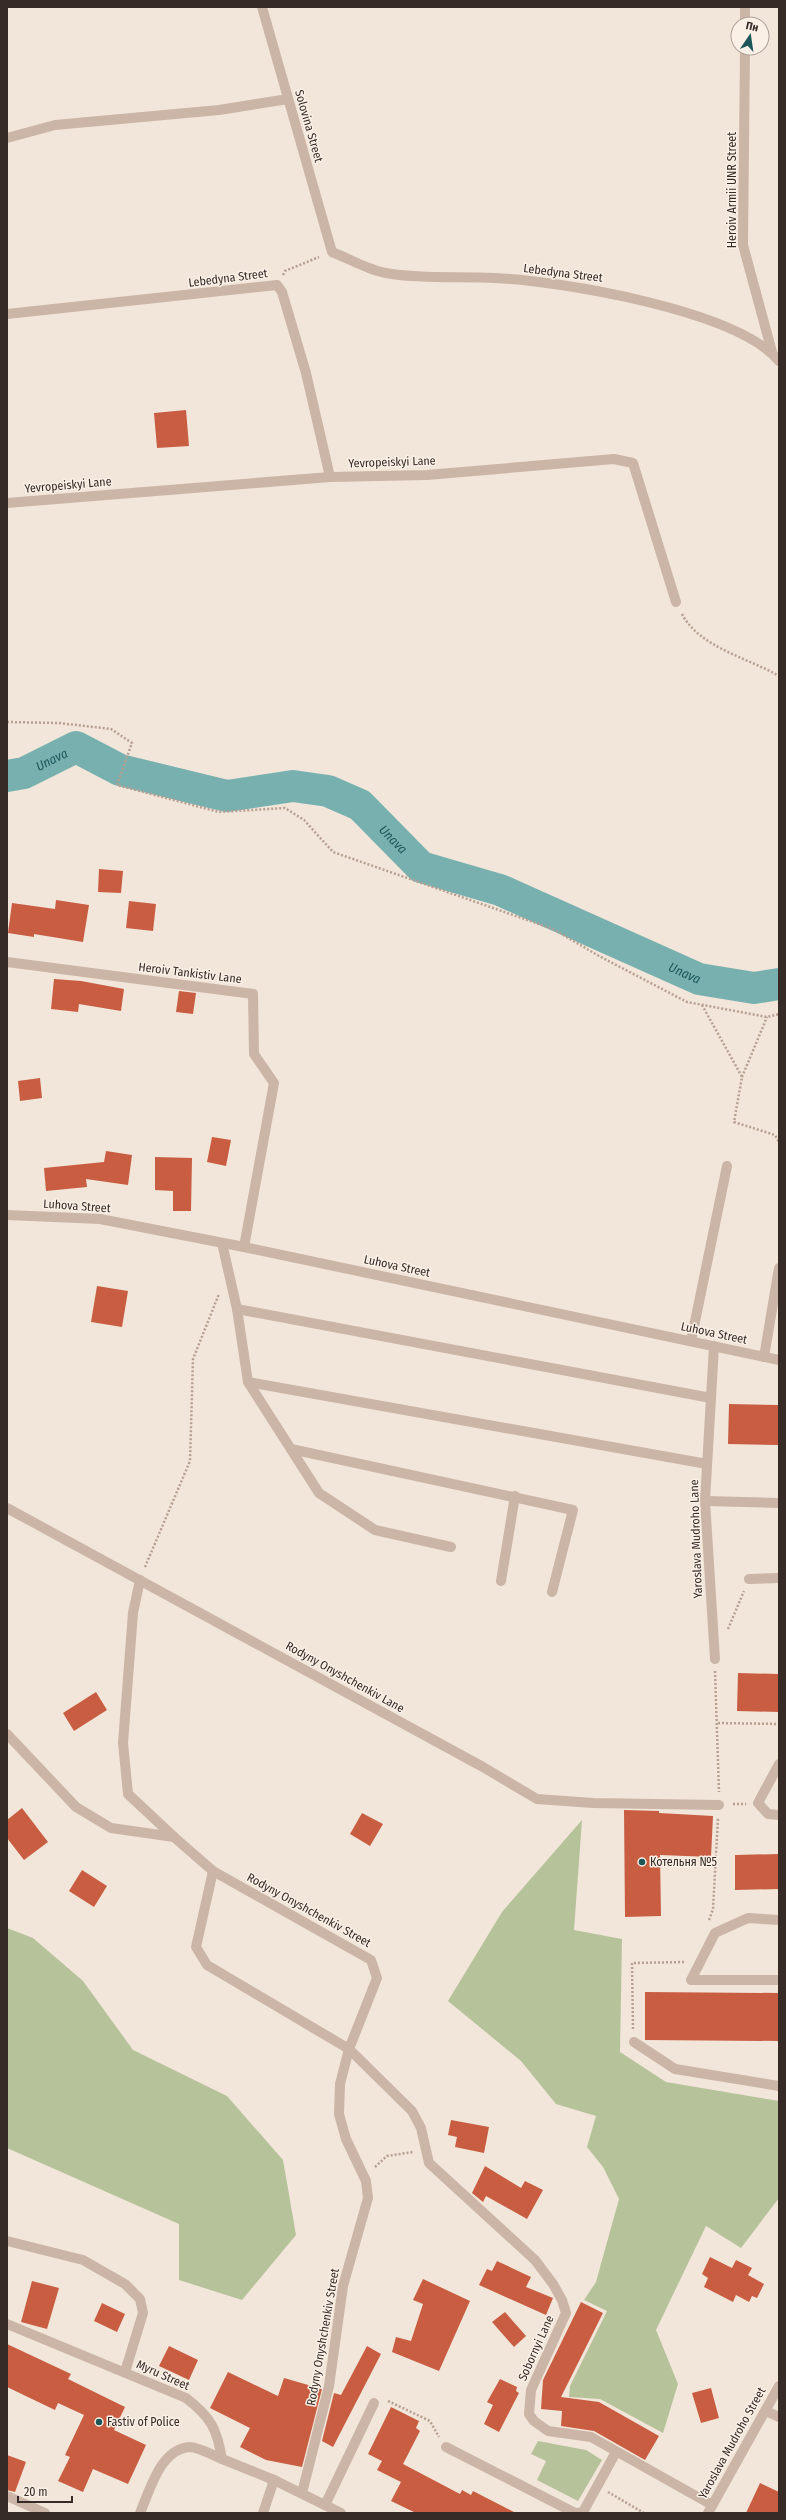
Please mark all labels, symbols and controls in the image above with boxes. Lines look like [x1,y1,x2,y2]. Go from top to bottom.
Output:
north arrow [730,16,770,56]
text: Пн [745,19,760,35]
street label: Solovina Street [292,88,326,164]
street label: Heroiv Armii UNR Street [725,132,739,248]
street label: Lebedyna Street [523,261,603,285]
street label: Lebedyna Street [188,266,268,290]
street label: Yevropeiskyi Lane [348,453,436,471]
street label: Yevropeiskyi Lane [24,474,112,496]
water label: Unava [33,745,70,773]
water label: Unava [376,822,411,856]
water label: Unava [666,959,704,987]
street label: Heroiv Tankistiv Lane [138,960,242,986]
street label: Luhova Street [43,1197,111,1215]
street label: Luhova Street [363,1252,431,1280]
street label: Luhova Street [680,1319,748,1347]
street label: Yaroslava Mudroho Lane [687,1479,705,1599]
street label: Rodyny Onyshchenkiv Lane [283,1639,407,1715]
place label: Котельня №5 [650,1855,718,1869]
marker: Котельня №5 [637,1857,647,1867]
street label: Rodyny Onyshchenkiv Street [245,1870,373,1950]
street label: Rodyny Onyshchenkiv Street [304,2267,342,2407]
street label: Sobornyi Lane [515,2313,557,2383]
street label: Myru Street [134,2357,192,2393]
street label: Yaroslava Mudroho Street [696,2385,769,2501]
place label: Fastiv of Police [107,2415,180,2429]
marker: Fastiv of Police [94,2417,104,2427]
scale bar [18,2478,72,2504]
text: 20 m [24,2485,48,2499]

